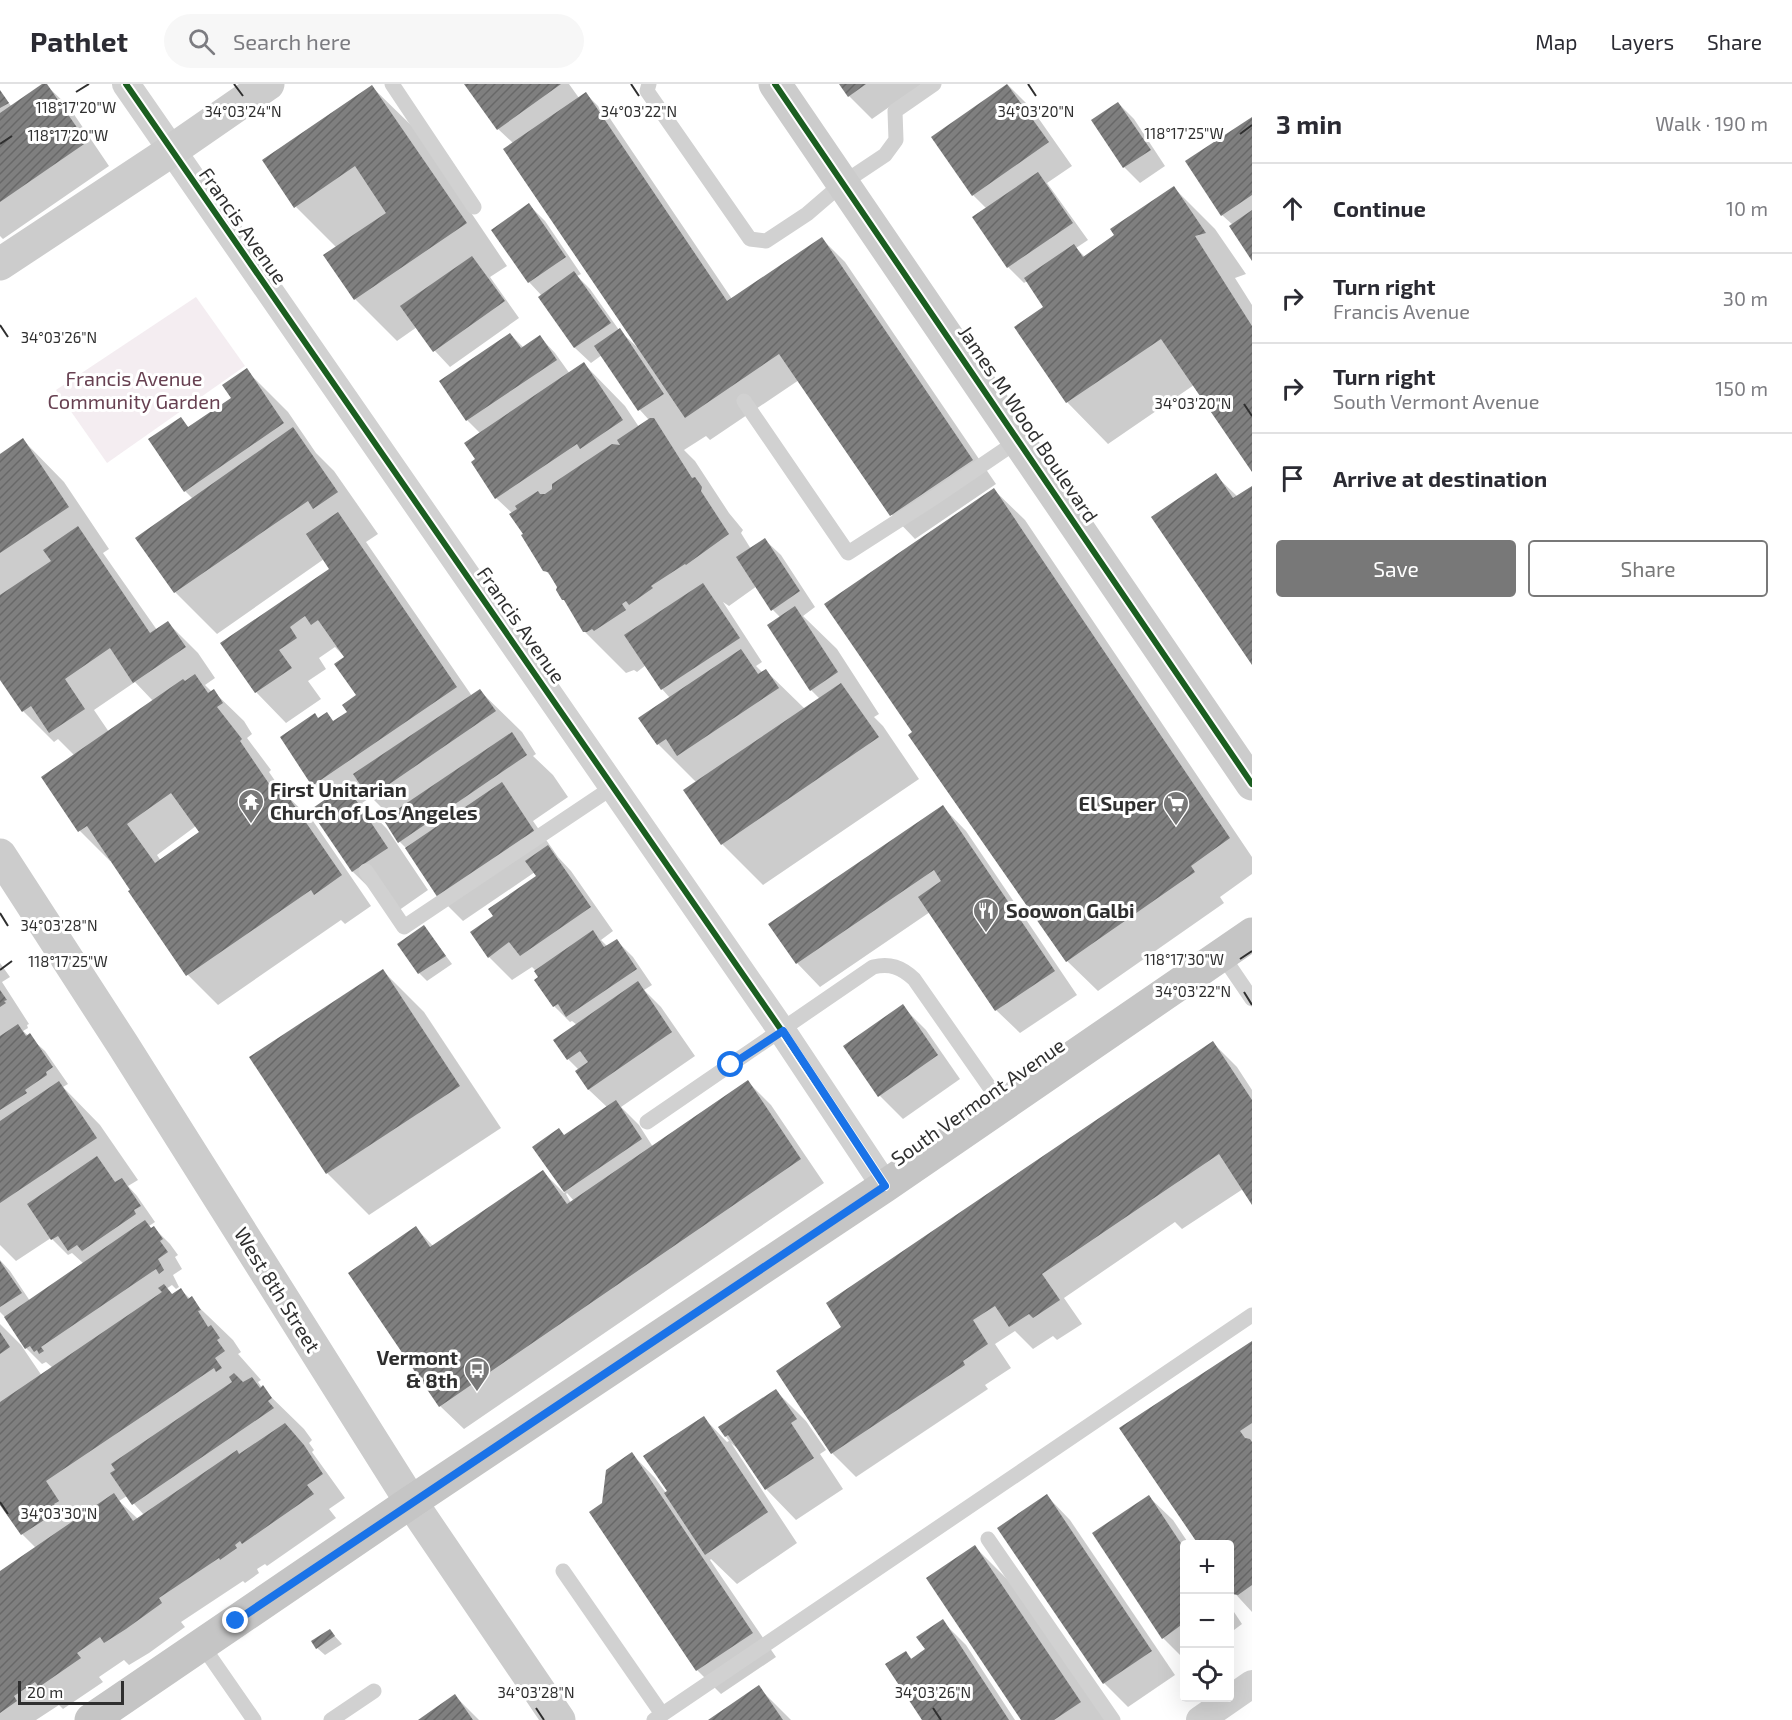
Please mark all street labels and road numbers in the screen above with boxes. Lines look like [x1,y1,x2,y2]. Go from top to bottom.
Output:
street label: Francis Avenue [195,162,293,288]
street label: James M Wood Boulevard [954,320,1104,526]
street label: Francis Avenue [473,561,571,687]
street label: South Vermont Avenue [886,1032,1069,1170]
street label: West 8th Street [230,1222,326,1357]

